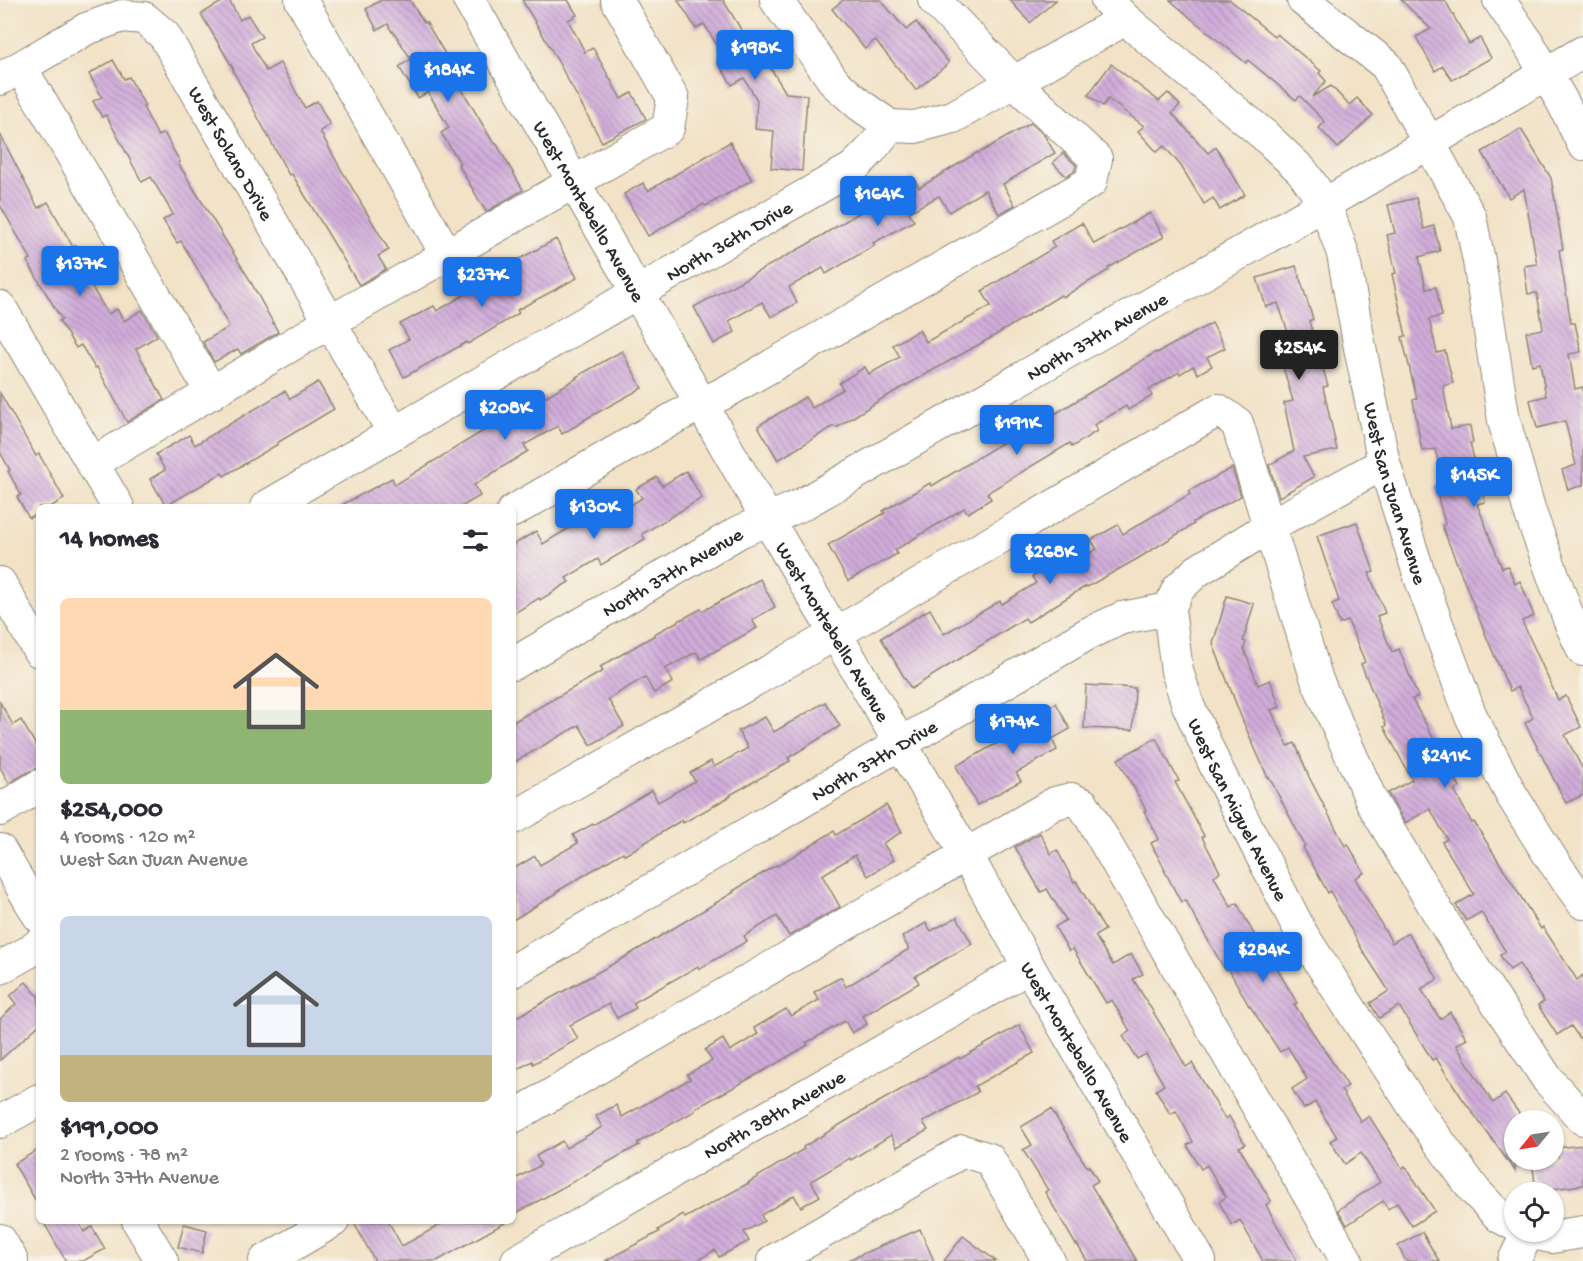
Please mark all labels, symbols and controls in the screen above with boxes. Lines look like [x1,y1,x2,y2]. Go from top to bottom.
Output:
pin: $198K [713,30,797,81]
text: $198K [730,38,780,61]
pin: $184K [406,52,490,103]
text: $184K [424,60,472,83]
street label: West Solano Drive [181,83,277,226]
street label: West Montebello Avenue [526,118,648,308]
pin: $164K [836,176,920,227]
text: $164K [854,184,902,207]
street label: North 36th Drive [663,197,798,288]
pin: $137K [38,246,122,297]
text: $137K [56,254,104,277]
pin: $237K [440,257,524,308]
text: $237K [457,265,507,288]
street label: North 37th Avenue [1024,288,1173,388]
pin: $254K [1257,330,1341,381]
text: $254K [1274,338,1324,361]
pin: $208K [463,390,547,441]
text: $208K [479,398,531,421]
street label: West San Juan Avenue [1357,401,1430,588]
pin: $191K [975,405,1059,456]
text: $191K [994,413,1040,436]
pin: $145K [1432,457,1516,508]
text: $145K [1450,465,1498,488]
pin: $130K [552,489,636,540]
text: $130K [569,497,619,520]
icon: filters [459,524,492,557]
street label: North 37th Avenue [599,524,749,624]
text: 14 homes [60,525,158,556]
pin: $268K [1008,534,1092,585]
street label: West Montebello Avenue [769,539,893,727]
text: $268K [1025,542,1075,565]
icon: home [222,637,330,745]
pin: $174K [971,704,1055,755]
text: $174K [989,712,1037,735]
street label: North 37th Drive [808,716,943,808]
street label: West San Miguel Avenue [1181,716,1291,906]
pin: $241K [1403,738,1487,789]
text: $241K [1421,746,1469,769]
text: $254,000 [60,796,163,827]
text: 4 rooms · 120 m² [60,827,195,850]
text: West San Juan Avenue [60,850,248,873]
pin: $284K [1221,932,1305,983]
text: $284K [1238,940,1288,963]
icon: home [222,955,330,1063]
street label: West Montebello Avenue [1014,959,1137,1148]
street label: North 38th Avenue [701,1067,851,1166]
north arrow [1504,1110,1564,1170]
map controls [1504,1110,1564,1242]
text: $191,000 [60,1114,158,1145]
text: 2 rooms · 78 m² [60,1145,188,1168]
text: North 37th Avenue [60,1168,219,1191]
button: locate [1504,1182,1564,1242]

